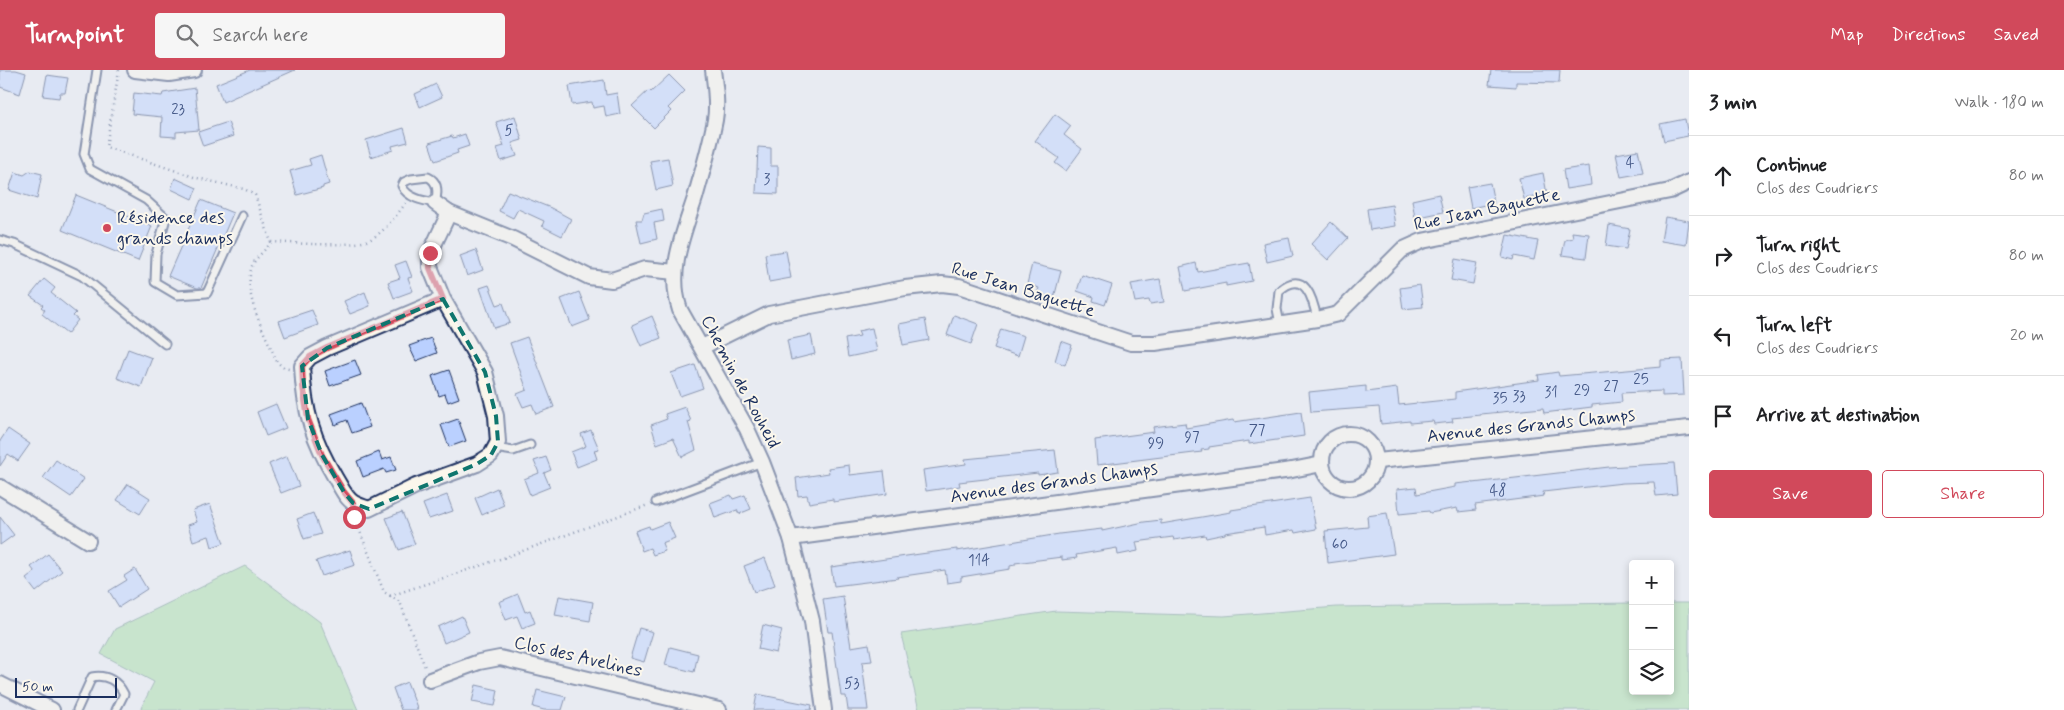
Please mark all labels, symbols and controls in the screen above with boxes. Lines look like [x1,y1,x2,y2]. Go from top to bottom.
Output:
search box [155,13,505,58]
text: Turnpoint [25,20,125,51]
icon: search [173,21,201,49]
text: Search here [213,23,308,48]
text: Map [1831,23,1864,47]
text: Directions [1892,23,1966,47]
text: Saved [1994,23,2039,47]
text: 3 min [1709,89,1757,117]
text: Walk · 180 m [1955,92,2044,113]
house number: 23 [171,100,185,120]
house number: 5 [504,121,514,141]
house number: 4 [1626,153,1635,173]
text: Continue [1756,153,1827,178]
icon: ahead [1709,162,1737,190]
text: 80 m [2009,165,2044,186]
house number: 3 [764,170,771,190]
text: Clos des Coudriers [1756,178,1878,199]
street label: Rue Jean Baguette [1412,183,1562,237]
place label: Résidence des grands champs [117,206,233,251]
marker: Résidence des grands champs [101,222,113,234]
text: Turn right [1756,233,1840,258]
route end [419,242,442,265]
icon: right [1709,242,1737,270]
text: 80 m [2009,245,2044,266]
street label: Rue Jean Baguette [948,257,1098,323]
text: Clos des Coudriers [1756,258,1878,279]
street label: Chemin de Rouheid [695,311,785,453]
text: Turn left [1756,313,1832,338]
icon: left [1709,322,1737,350]
text: 20 m [2010,325,2044,346]
text: Clos des Coudriers [1756,338,1878,359]
house number: 25 [1633,370,1649,390]
house number: 27 [1604,377,1619,397]
house number: 29 [1574,381,1590,401]
house number: 31 [1544,383,1558,403]
house number: 33 [1512,387,1526,407]
house number: 35 [1493,389,1507,409]
icon: arrive [1709,402,1737,430]
street label: Avenue des Grands Champs [1426,403,1636,449]
text: Arrive at destination [1756,403,1920,428]
house number: 77 [1249,421,1266,441]
house number: 97 [1185,428,1200,448]
house number: 99 [1148,434,1164,454]
street label: Avenue des Grands Champs [949,457,1159,509]
button: Save [1709,470,1872,518]
button: Share [1882,470,2044,518]
house number: 48 [1490,481,1506,501]
route start [343,506,366,529]
house number: 60 [1332,535,1348,555]
house number: 114 [968,551,990,571]
map controls [1629,560,1674,695]
button: + [1629,560,1674,605]
button: − [1629,605,1674,650]
street label: Clos des Avelines [512,631,644,683]
button: layers [1629,650,1674,695]
house number: 53 [844,674,860,694]
scale bar [15,675,118,698]
text: 50 m [22,678,53,696]

